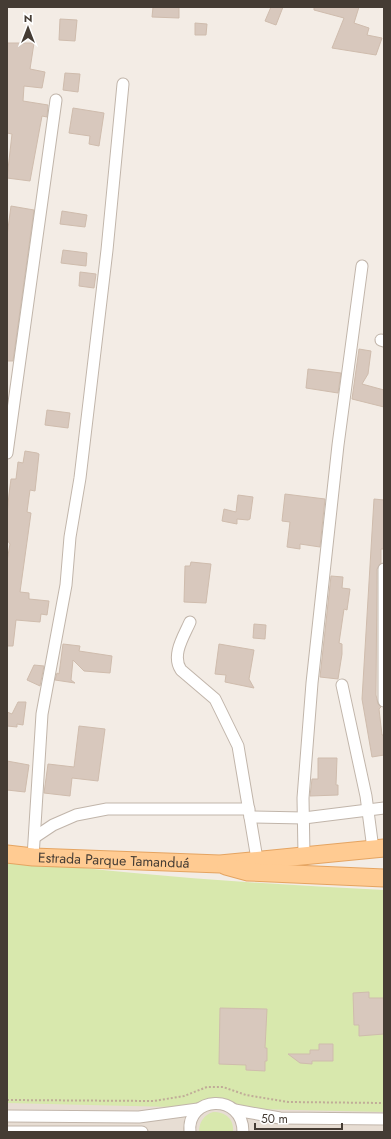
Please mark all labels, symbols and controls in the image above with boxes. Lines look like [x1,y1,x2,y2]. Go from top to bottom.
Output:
north arrow [8,8,48,48]
text: N [24,10,32,26]
street label: Estrada Parque Tamanduá [38,847,190,873]
scale bar [255,1105,342,1131]
text: 50 m [261,1110,288,1128]

